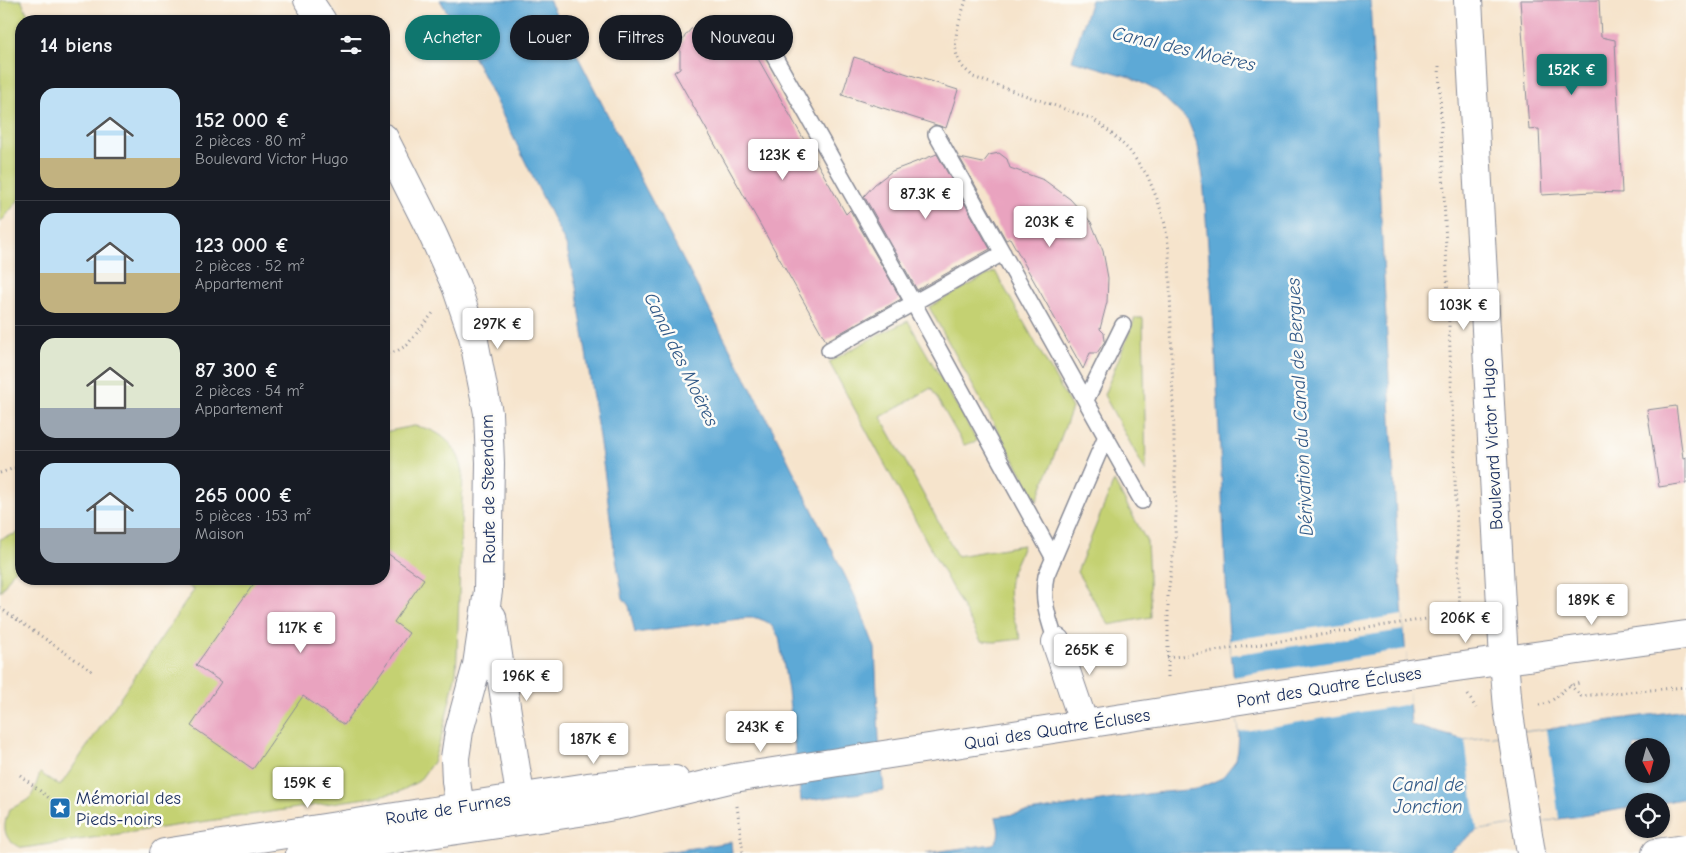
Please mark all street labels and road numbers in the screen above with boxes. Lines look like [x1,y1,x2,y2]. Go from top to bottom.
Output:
street label: Boulevard Victor Hugo [1478,357,1507,531]
street label: Route de Steendam [477,414,500,564]
street label: Pont des Quatre Écluses [1235,662,1423,712]
street label: Quai des Quatre Écluses [962,703,1152,755]
street label: Route de Furnes [384,789,512,830]

